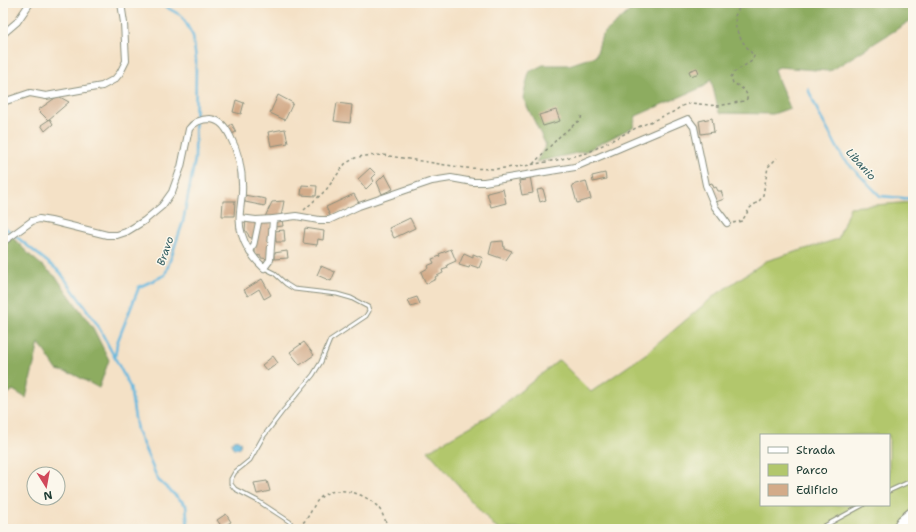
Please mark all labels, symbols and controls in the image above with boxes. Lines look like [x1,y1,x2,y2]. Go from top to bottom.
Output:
water label: Libanio [842,145,879,184]
water label: Bravo [153,234,178,268]
legend [760,434,890,506]
text: Strada [796,442,836,458]
text: Parco [796,462,828,478]
north arrow [26,466,66,506]
text: Edificio [796,482,838,498]
text: N [42,487,54,504]

